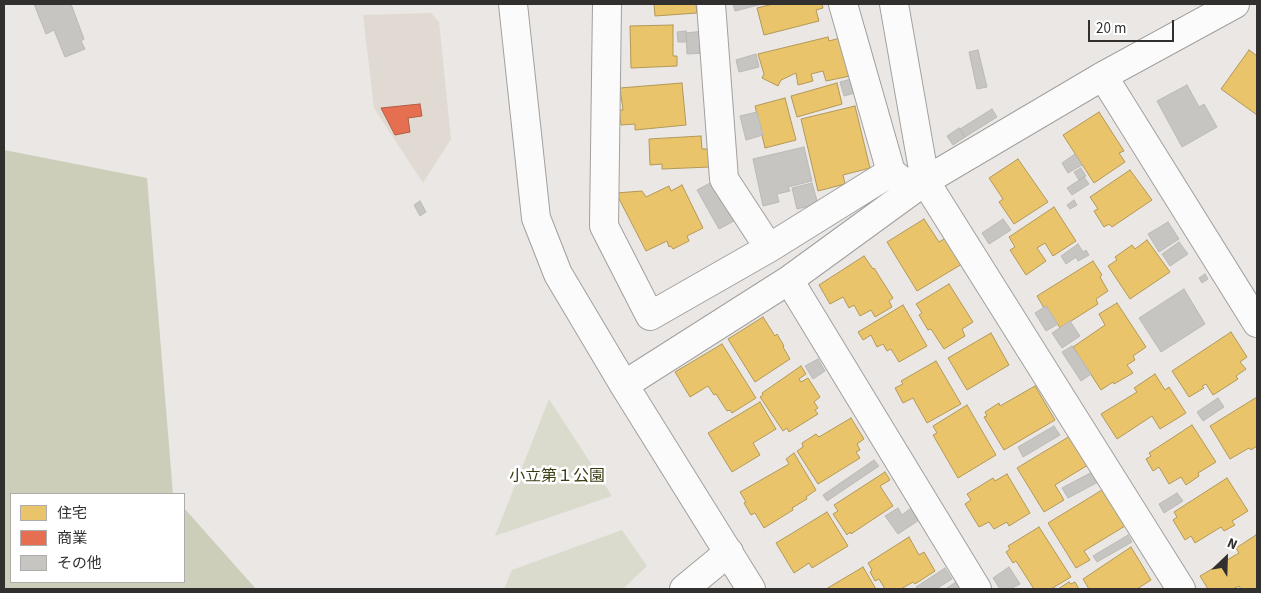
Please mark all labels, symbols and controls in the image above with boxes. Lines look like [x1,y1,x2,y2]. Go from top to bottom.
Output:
scale bar [1091,10,1177,42]
text: 20 m [1096,18,1126,39]
park label: 小立第１公園 [509,467,605,487]
legend [10,493,185,583]
text: 住宅 [57,503,87,524]
text: 商業 [57,528,87,549]
north arrow [1201,533,1251,583]
text: N [1224,533,1240,555]
text: その他 [57,553,102,574]

